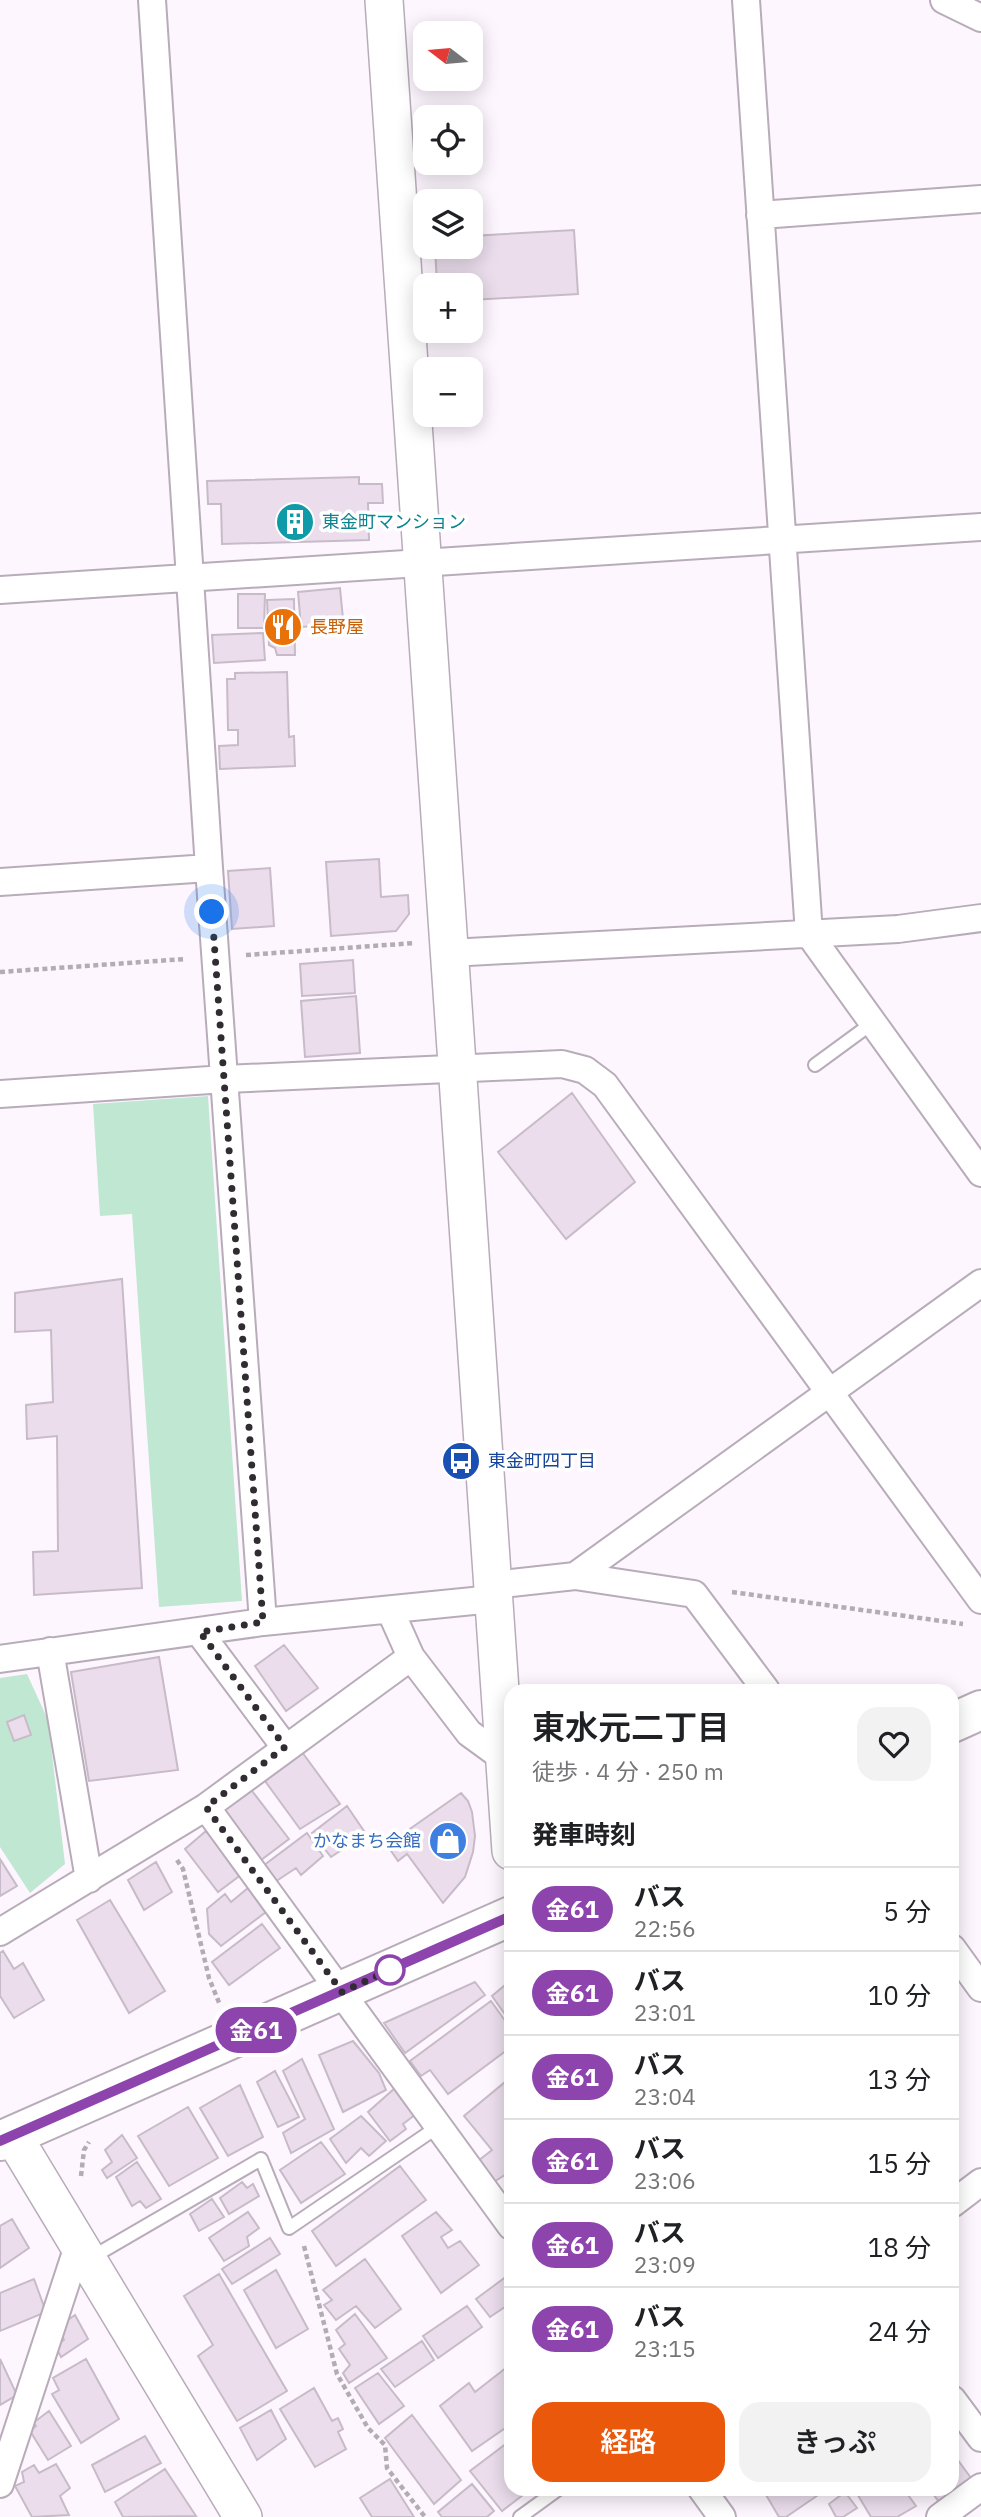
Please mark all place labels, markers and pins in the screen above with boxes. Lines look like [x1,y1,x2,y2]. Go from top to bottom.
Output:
building icon: 東金町マンション [274,501,316,543]
place label: 東金町マンション [322,510,466,533]
restaurant icon: 長野屋 [262,606,304,648]
place label: 長野屋 [310,615,364,638]
bus stop icon: 東金町四丁目 [440,1440,482,1482]
place label: 東金町四丁目 [488,1449,596,1472]
shop icon: かなまち会館 [427,1820,469,1862]
place label: かなまち会館 [313,1829,421,1852]
unlabelled marker [375,1955,405,1985]

